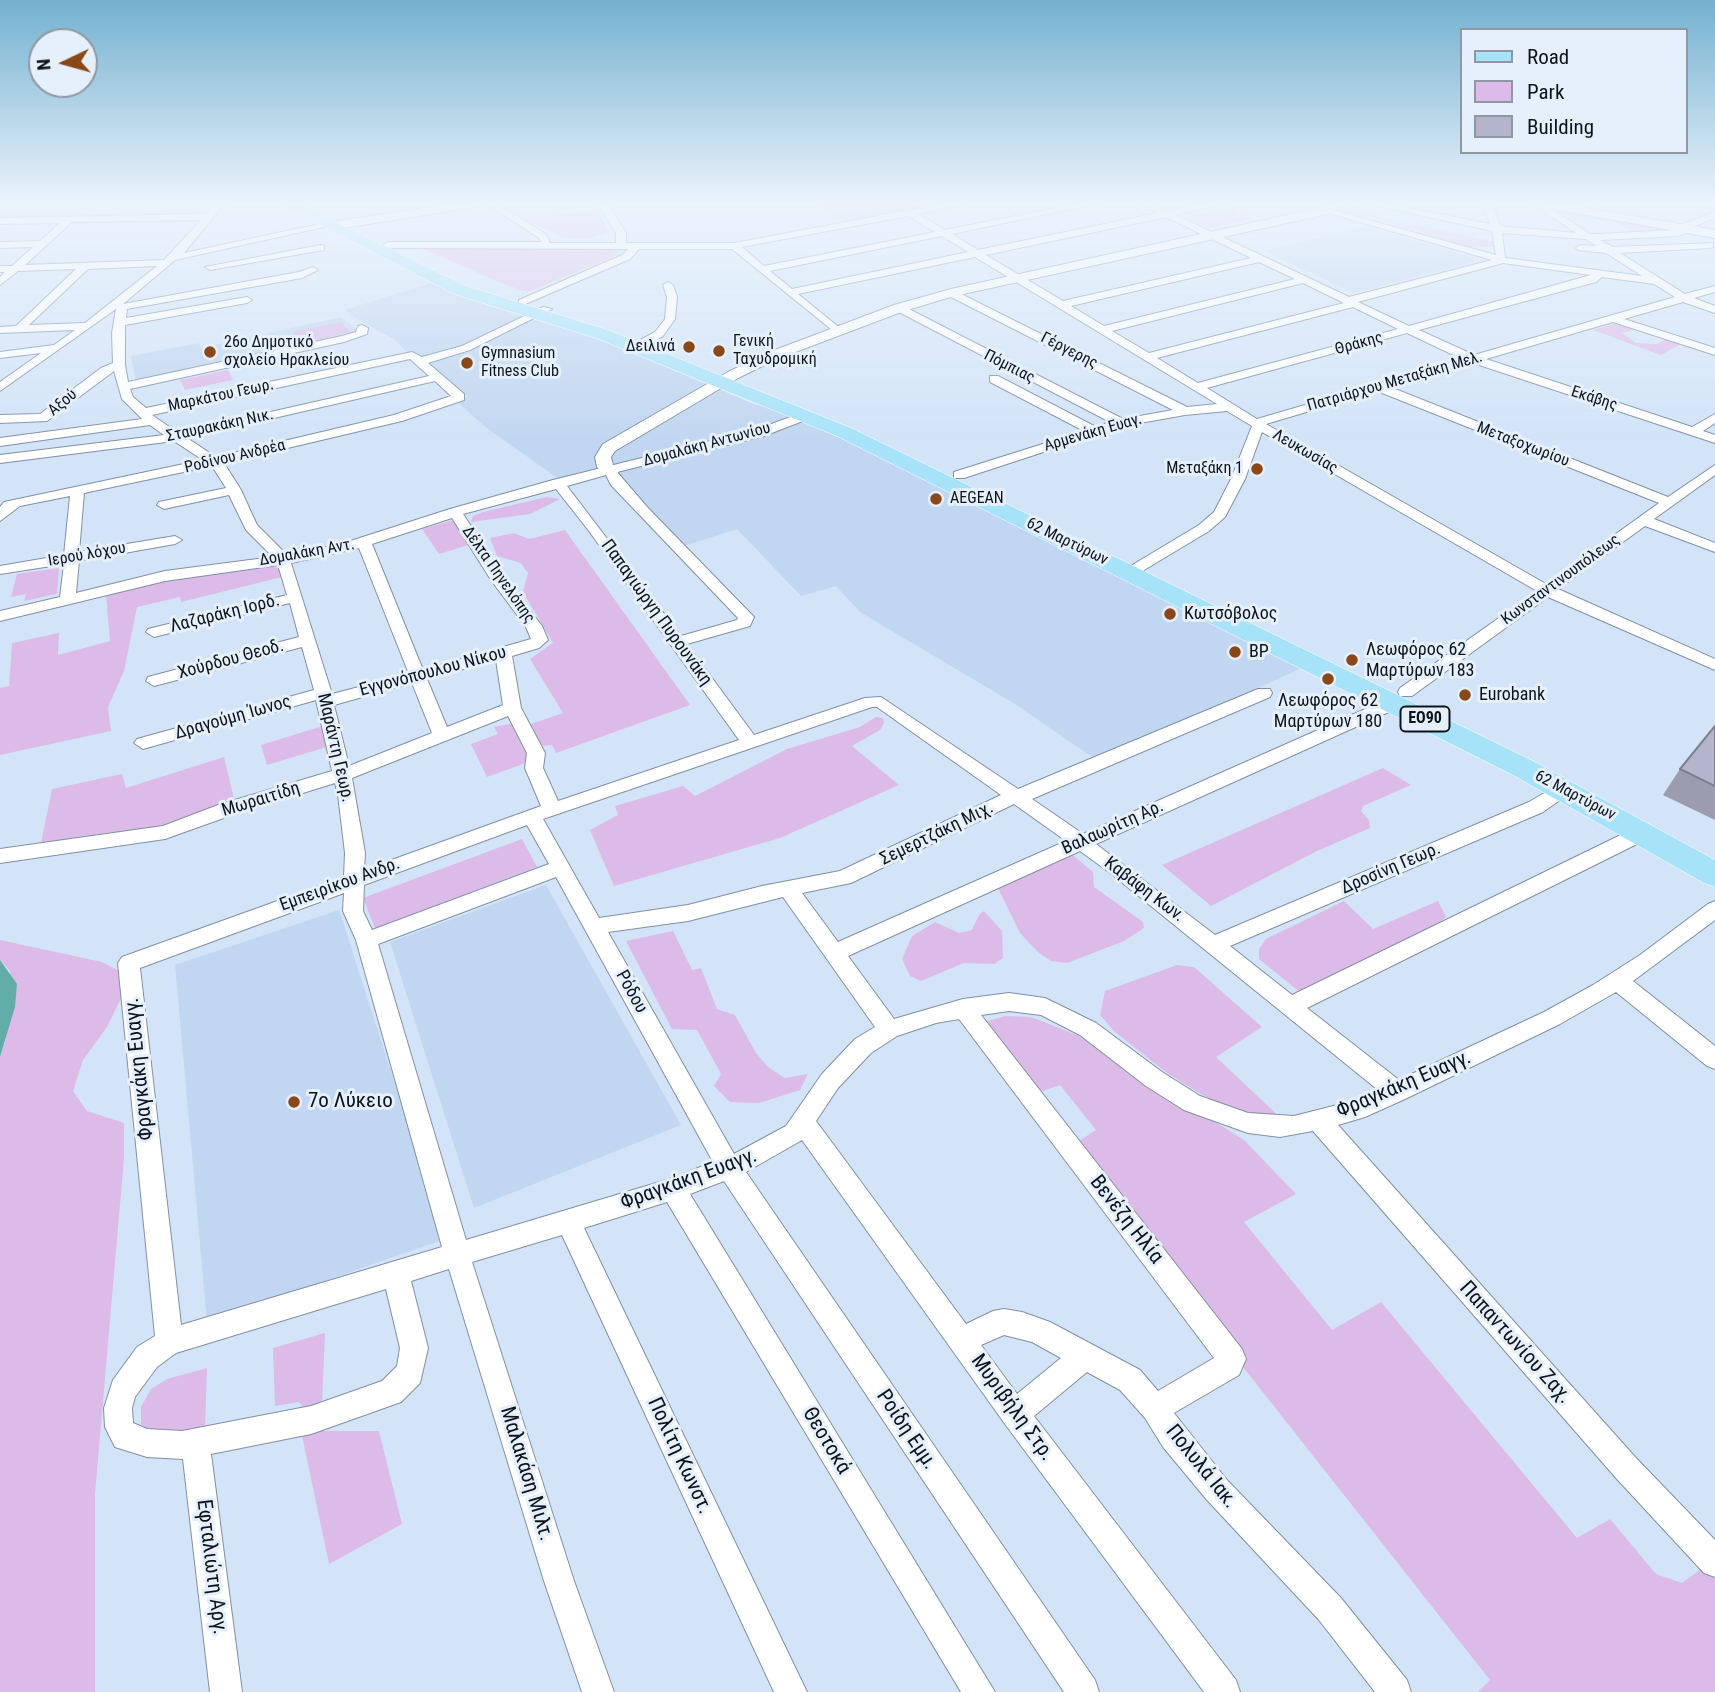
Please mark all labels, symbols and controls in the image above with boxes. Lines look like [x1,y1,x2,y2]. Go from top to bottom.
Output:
north arrow [28,28,98,98]
legend [1460,28,1687,154]
text: Road [1527,45,1569,69]
text: N [32,58,56,72]
text: Park [1527,80,1564,104]
text: Building [1527,115,1594,139]
street label: Θράκης [1333,328,1385,360]
street label: Γέργερης [1037,329,1101,373]
place label: Γενική Ταχυδρομική [733,332,817,370]
place label: 26ο Δημοτικό σχολείο Ηρακλείου [224,333,349,371]
place label: Δειλινά [626,337,675,357]
marker: Δειλινά [681,339,697,355]
marker: Γενική Ταχυδρομική [711,343,727,359]
marker: 26ο Δημοτικό σχολείο Ηρακλείου [202,344,218,360]
place label: Gymnasium Fitness Club [481,344,559,382]
street label: Πόμπιας [980,346,1038,388]
street label: Πατριάρχου Μεταξάκη Μελ. [1305,348,1485,416]
marker: Gymnasium Fitness Club [459,355,475,371]
street label: Μαρκάτου Γεωρ. [166,375,276,417]
street label: Εκάβης [1568,383,1620,415]
street label: Αξού [45,385,81,421]
street label: Σταυρακάκη Νικ. [165,405,275,447]
street label: Αρμενάκη Ευαγ. [1042,410,1144,456]
street label: Δομαλάκη Αντωνίου [641,419,773,471]
street label: Μεταξοχωρίου [1474,419,1572,471]
street label: Λευκωσίας [1269,426,1341,478]
street label: Ροδίνου Ανδρέα [183,436,287,478]
place label: Μεταξάκη 1 [1166,459,1243,479]
marker: Μεταξάκη 1 [1249,461,1265,477]
place label: AEGEAN [950,489,1004,509]
marker: AEGEAN [928,491,944,507]
street label: 62 Μαρτύρων [1023,514,1111,570]
street label: Δέλτα Πηνελόπης [457,523,539,627]
street label: Κωνσταντινουπόλεως [1498,531,1624,629]
street label: Δομαλάκη Αντ. [258,535,356,571]
street label: Παπαγιώργη Πυρουνάκη [596,536,716,690]
street label: Ιερού λόχου [47,539,127,571]
street label: Λαζαράκη Ιορδ. [168,590,282,638]
place label: Κωτσόβολος [1184,603,1277,625]
marker: Κωτσόβολος [1162,606,1178,622]
street label: Χούρδου Θεοδ. [175,635,287,685]
place label: Λεωφόρος 62 Μαρτύρων 183 [1366,639,1474,682]
place label: BP [1249,641,1269,663]
street label: Εγγονόπουλου Νίκου [357,642,509,702]
marker: BP [1227,644,1243,660]
marker: Λεωφόρος 62 Μαρτύρων 183 [1344,652,1360,668]
marker: Λεωφόρος 62 Μαρτύρων 180 [1320,671,1336,687]
place label: Eurobank [1479,684,1545,706]
marker: Eurobank [1457,687,1473,703]
place label: Λεωφόρος 62 Μαρτύρων 180 [1274,690,1382,732]
street label: Δραγούμη Ίωνος [172,691,294,745]
street label: Μαράντη Γεωρ. [312,691,358,805]
road number: ΕΟ90 [1400,706,1450,732]
street label: 62 Μαρτύρων [1531,767,1619,825]
street label: Μωραιτίδη [219,778,303,822]
street label: Βαλαωρίτη Αρ. [1059,796,1167,860]
street label: Σεμερτζάκη Μιχ. [877,797,997,871]
street label: Δροσίνη Γεωρ. [1338,838,1444,900]
street label: Εμπειρίκου Ανδρ. [277,853,403,917]
street label: Καβάφη Κων. [1100,853,1188,927]
street label: Ρόδου [611,967,651,1017]
street label: Φραγκάκη Ευαγγ. [120,996,160,1142]
street label: Φραγκάκη Ευαγγ. [1333,1045,1475,1125]
place label: 7o Λύκειο [308,1089,393,1115]
marker: 7o Λύκειο [286,1094,302,1110]
street label: Φραγκάκη Ευαγγ. [617,1144,761,1216]
street label: Βενέζη Ηλία [1084,1171,1168,1269]
street label: Παπαντωνίου Ζαχ. [1453,1277,1577,1409]
street label: Μυριβήλη Στρ. [965,1350,1059,1466]
street label: Ροίδη Εμμ. [870,1385,942,1475]
street label: Πολίτη Κωνστ. [641,1394,717,1518]
street label: Θεοτοκά [796,1403,856,1479]
street label: Μαλακάση Μιλτ. [494,1404,558,1544]
street label: Πολυλά Ιακ. [1160,1420,1242,1514]
street label: Εφταλιώτη Αργ. [190,1498,232,1636]

